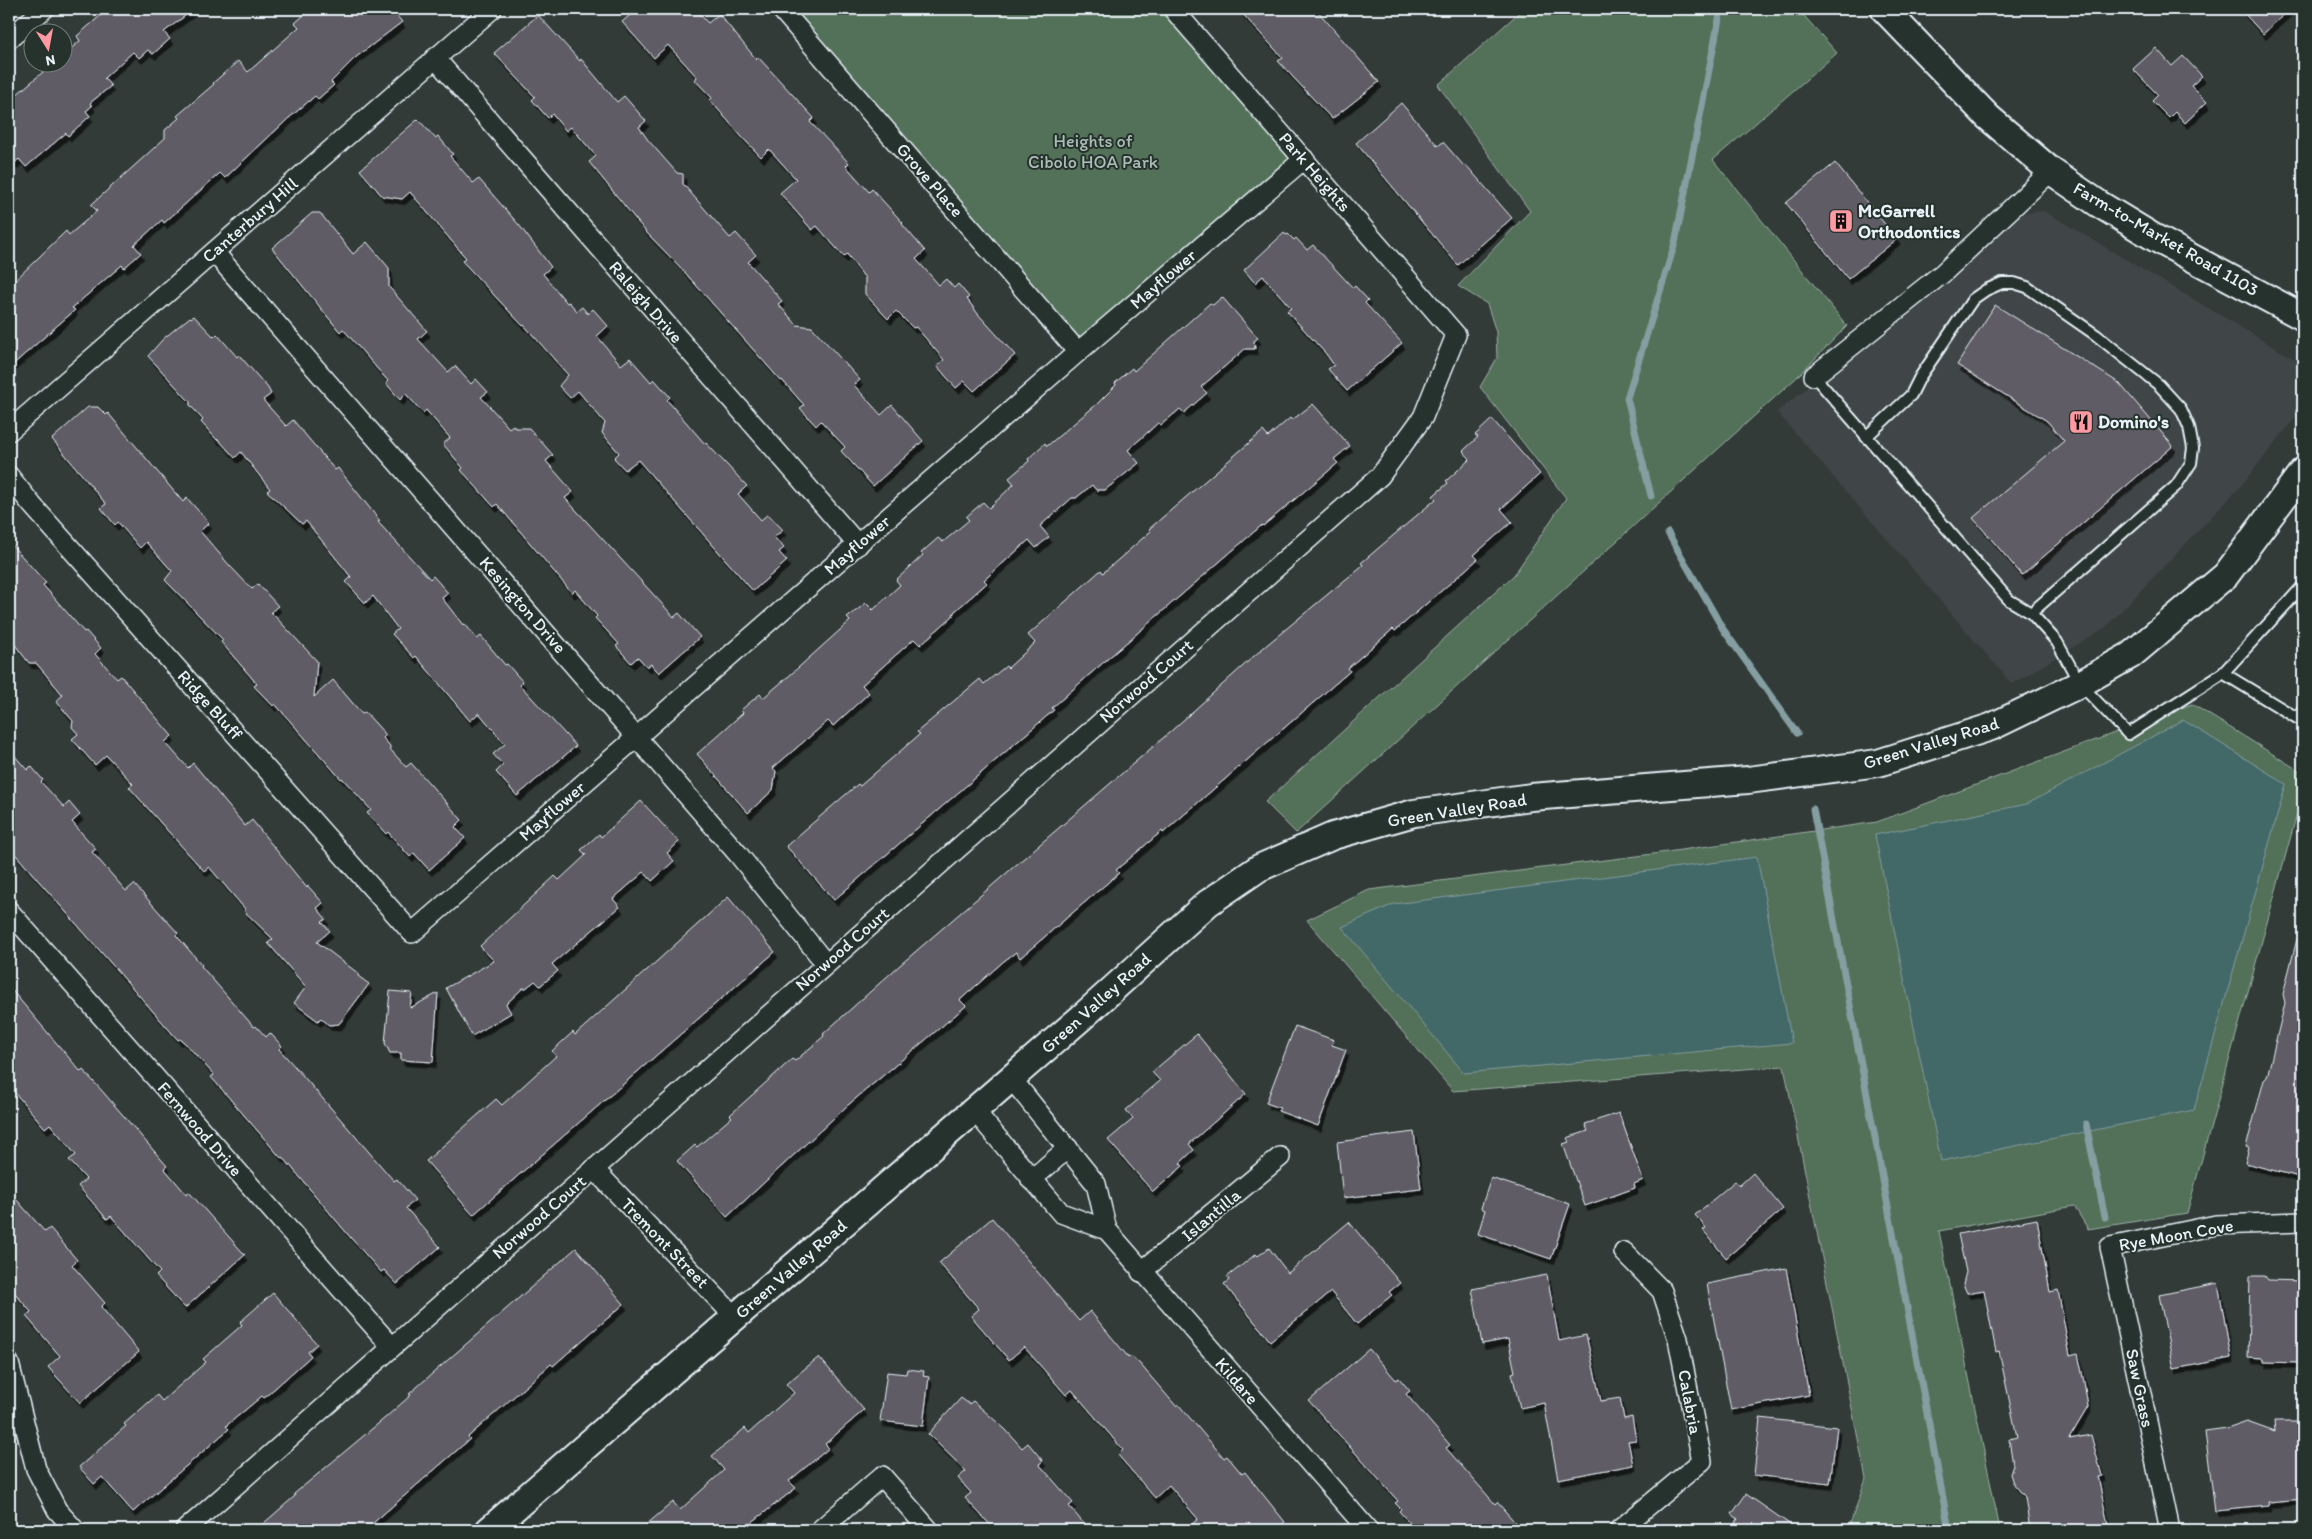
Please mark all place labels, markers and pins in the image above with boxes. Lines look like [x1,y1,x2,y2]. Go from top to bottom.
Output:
place label: McGarrell Orthodontics [1858,200,1960,243]
building icon: McGarrell Orthodontics [1828,208,1854,234]
restaurant icon: Domino's [2068,409,2094,435]
place label: Domino's [2098,411,2169,433]

